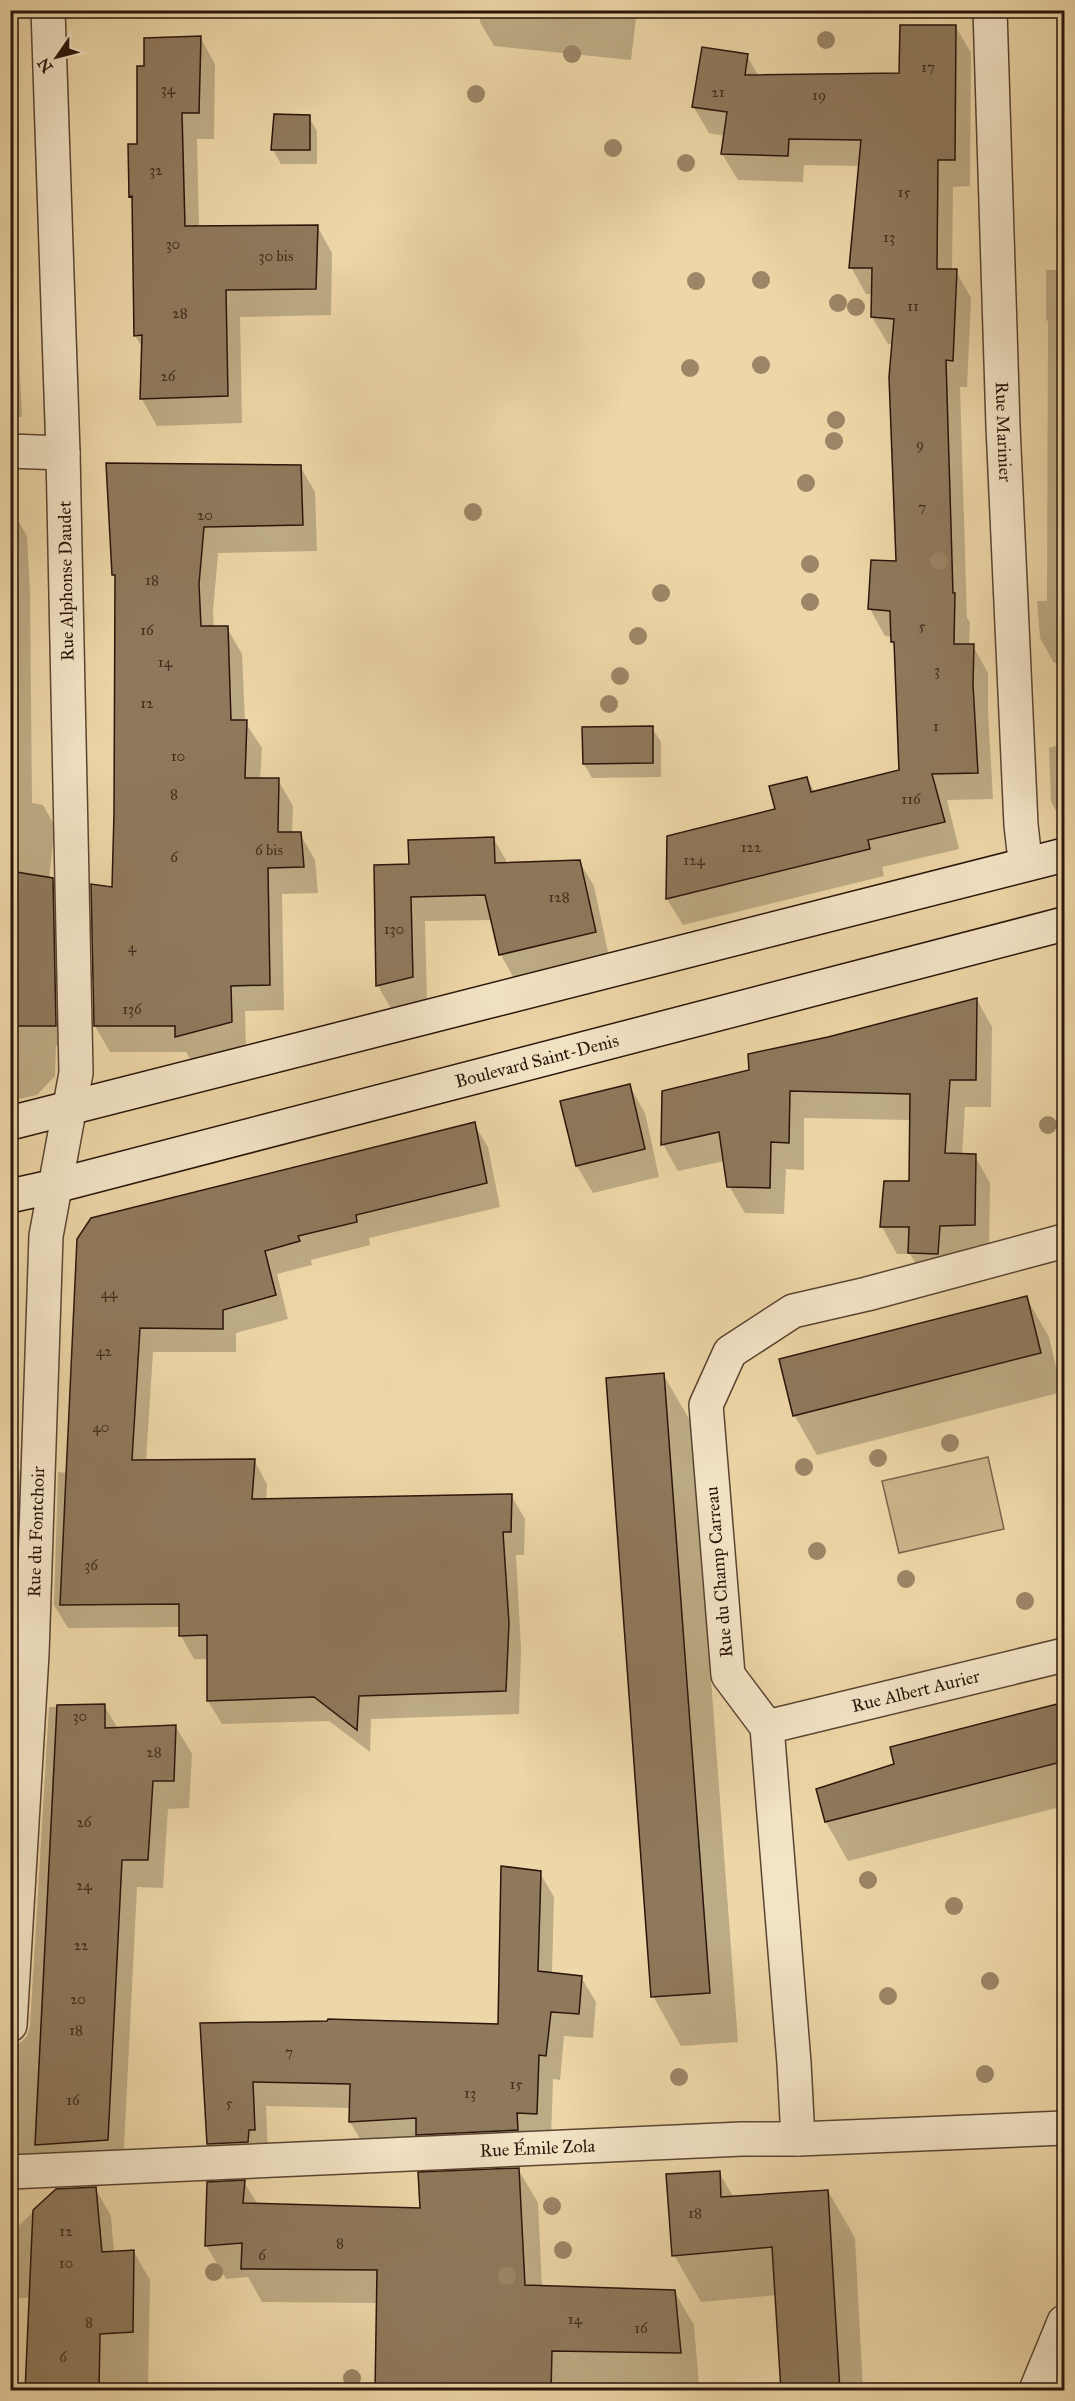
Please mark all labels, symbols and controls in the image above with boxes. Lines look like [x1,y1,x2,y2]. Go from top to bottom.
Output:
north arrow [27,27,87,87]
text: N [33,54,57,76]
house number: 17 [921,58,935,76]
house number: 34 [161,80,176,98]
house number: 21 [711,83,725,101]
house number: 19 [812,86,826,104]
house number: 32 [149,161,163,179]
house number: 15 [898,183,910,201]
house number: 13 [883,228,895,246]
house number: 30 [166,235,180,253]
house number: 30 bis [259,247,293,265]
house number: 11 [907,297,919,315]
house number: 28 [172,304,188,322]
house number: 26 [160,367,177,385]
street label: Rue Marinier [991,381,1017,483]
house number: 9 [916,435,924,453]
house number: 7 [918,498,926,516]
street label: Rue Alphonse Daudet [54,500,78,661]
house number: 20 [197,506,213,524]
house number: 18 [145,571,159,589]
house number: 5 [919,617,926,635]
house number: 16 [140,621,155,639]
house number: 14 [158,653,173,671]
house number: 3 [934,661,940,679]
house number: 12 [140,694,154,712]
house number: 1 [933,717,939,735]
house number: 10 [171,747,185,765]
house number: 8 [170,785,178,803]
house number: 116 [901,790,922,808]
house number: 122 [741,838,762,856]
house number: 6 bis [255,841,283,859]
house number: 6 [170,848,179,866]
house number: 124 [683,851,705,869]
house number: 128 [548,888,570,906]
house number: 130 [384,920,404,938]
house number: 4 [128,938,137,956]
house number: 136 [122,1000,143,1018]
street label: Boulevard Saint-Denis [453,1029,621,1093]
house number: 44 [101,1284,118,1302]
house number: 42 [96,1342,112,1360]
house number: 40 [92,1418,110,1436]
street label: Rue du Fontchoir [23,1466,49,1598]
street label: Rue du Champ Carreau [701,1485,737,1659]
house number: 36 [84,1556,99,1574]
street label: Rue Albert Aurier [849,1665,982,1717]
house number: 30 [73,1707,87,1725]
house number: 28 [146,1743,162,1761]
house number: 26 [76,1813,93,1831]
house number: 24 [76,1876,93,1894]
house number: 22 [74,1936,89,1954]
house number: 20 [70,1990,86,2008]
house number: 18 [69,2021,83,2039]
house number: 7 [285,2043,293,2061]
house number: 15 [510,2075,522,2093]
house number: 13 [464,2084,476,2102]
house number: 16 [66,2091,81,2109]
house number: 5 [226,2094,233,2112]
street label: Rue Émile Zola [479,2135,596,2162]
house number: 18 [688,2204,702,2222]
house number: 12 [59,2222,73,2240]
house number: 8 [336,2234,344,2252]
house number: 6 [258,2246,267,2264]
house number: 10 [59,2254,73,2272]
house number: 14 [568,2310,583,2328]
house number: 8 [85,2313,93,2331]
house number: 16 [634,2319,649,2337]
house number: 6 [59,2348,68,2366]

